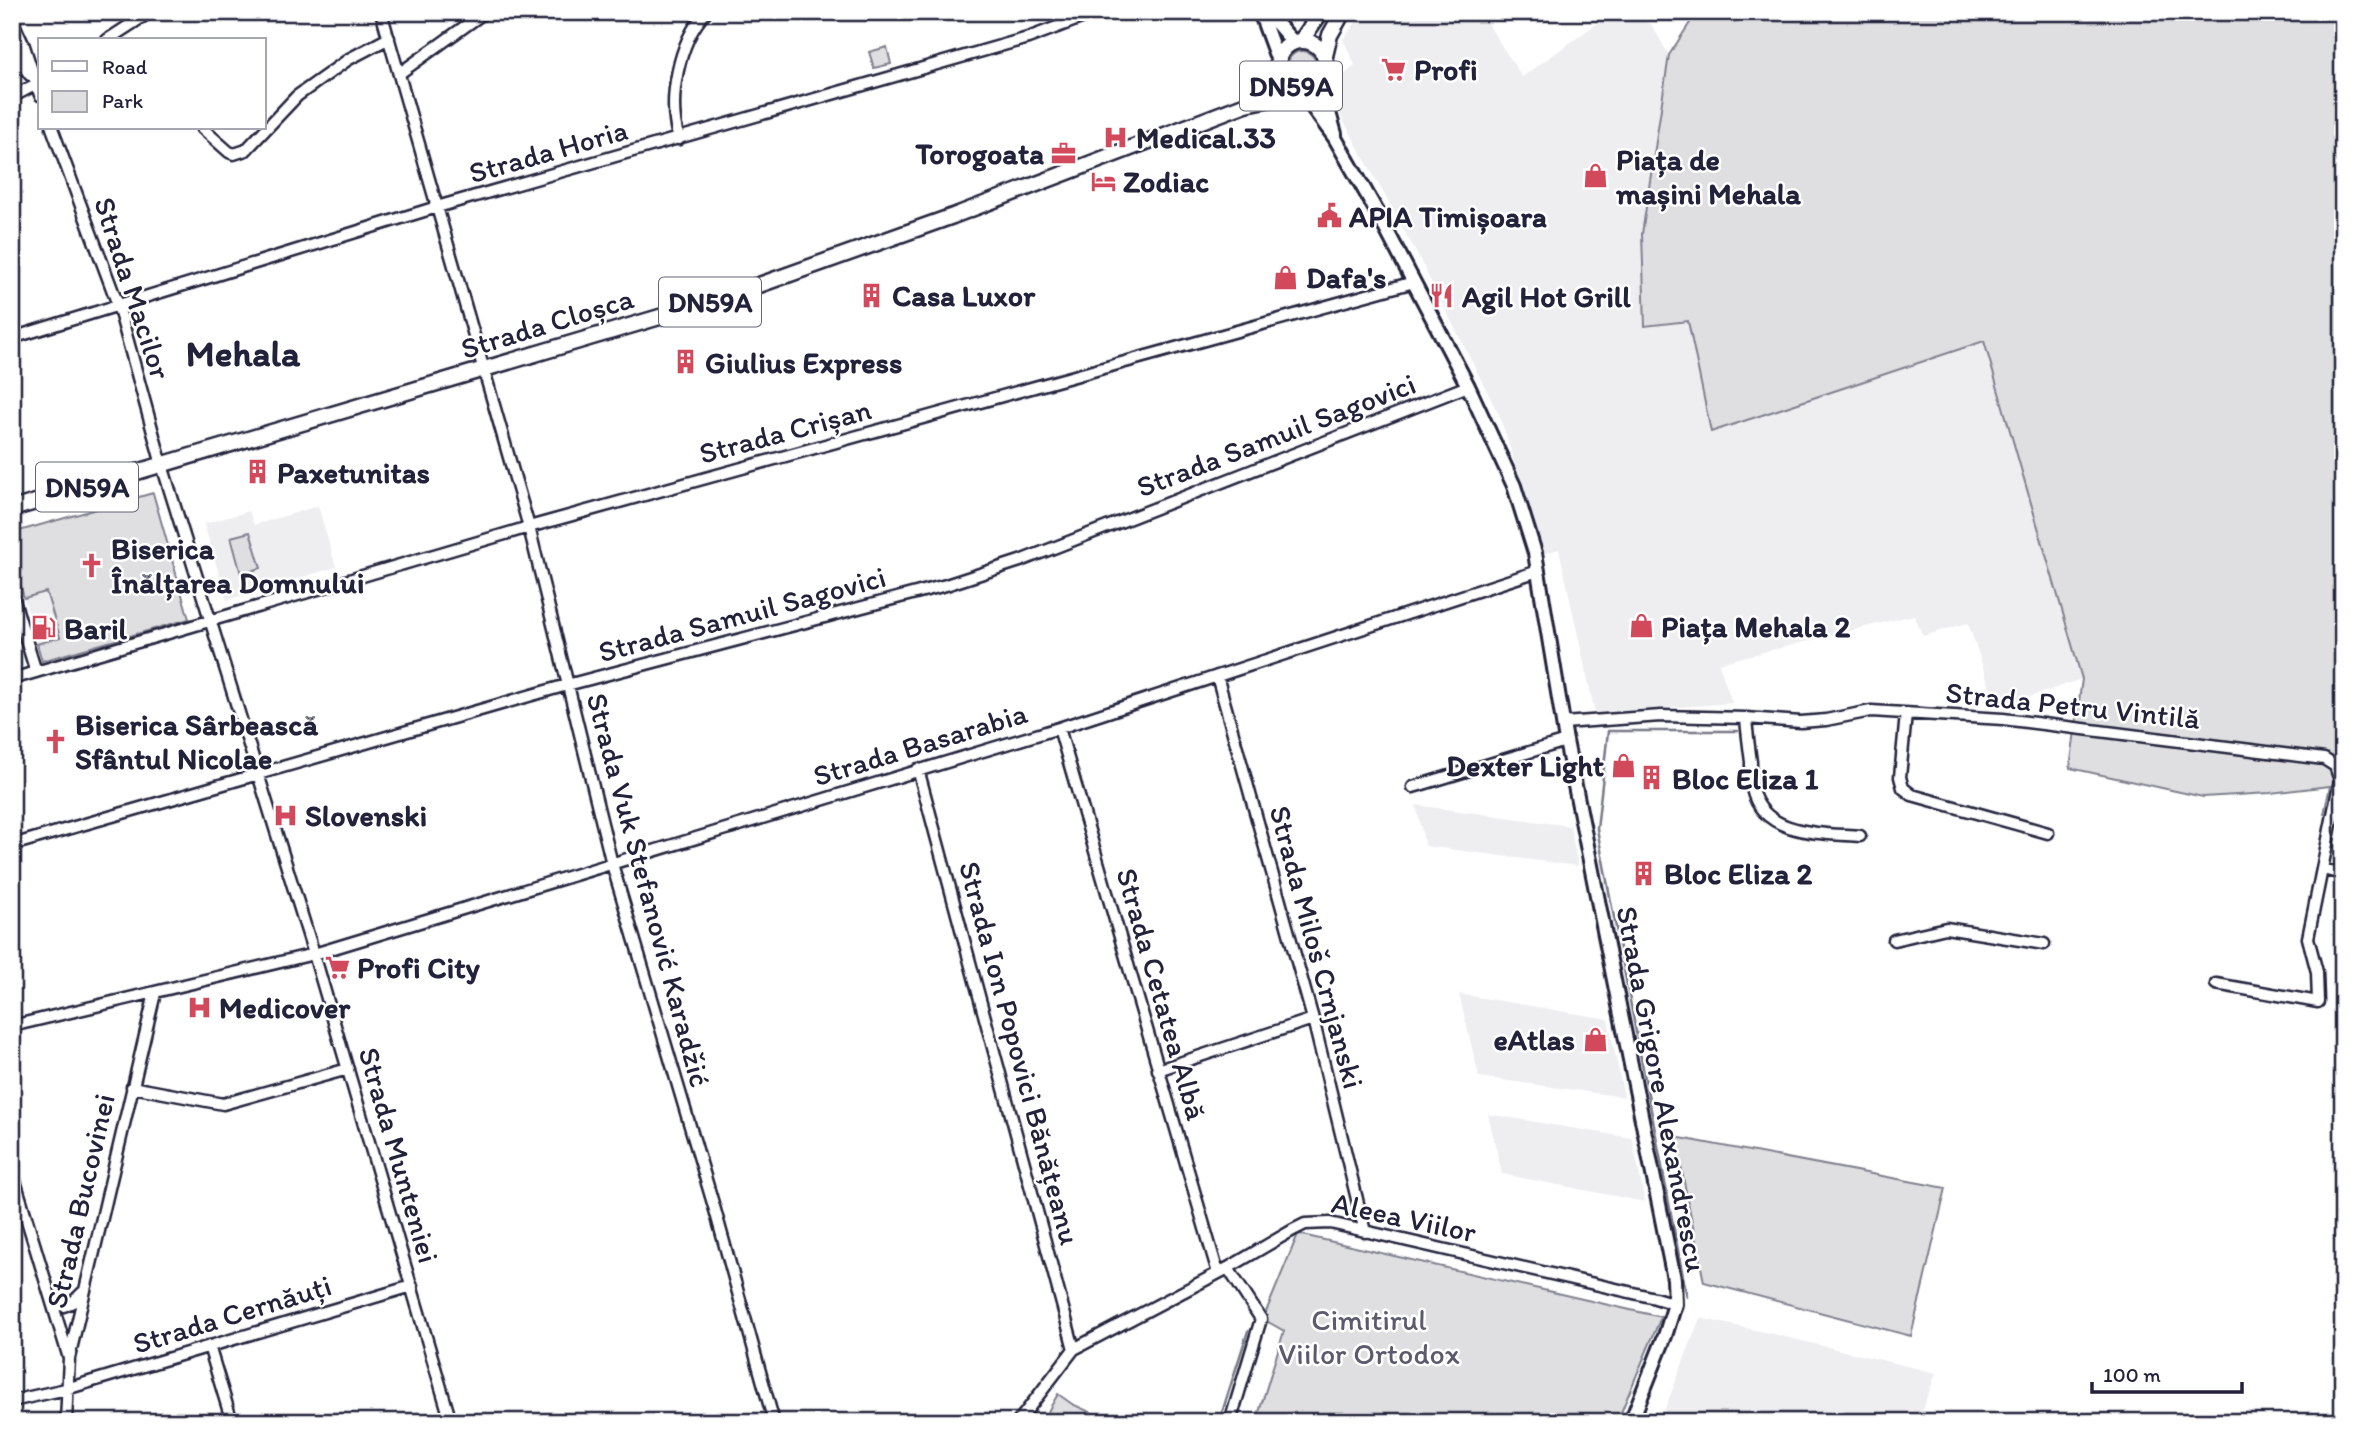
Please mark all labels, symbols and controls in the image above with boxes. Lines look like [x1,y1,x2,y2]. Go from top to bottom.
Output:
legend [38,38,266,130]
place label: Profi [1414,51,1477,88]
text: Road [102,54,148,79]
supermarket icon: Profi [1380,55,1408,83]
road number: DN59A [1240,62,1342,110]
text: Park [102,88,144,113]
street label: Strada Horia [464,111,632,191]
place label: Medical.33 [1136,119,1276,156]
hospital icon: Medical.33 [1102,123,1130,151]
place label: Torogoata [914,135,1044,172]
office icon: Torogoata [1050,139,1078,167]
place label: Piața de mașini Mehala [1615,141,1801,212]
shop icon: Piața de mașini Mehala [1582,162,1610,190]
place label: Zodiac [1123,163,1209,200]
hotel icon: Zodiac [1089,167,1117,195]
street label: Strada Macilor [86,192,180,384]
place label: APIA Timișoara [1348,198,1547,235]
public building icon: APIA Timișoara [1315,202,1343,230]
place label: Dafa's [1306,259,1386,296]
shop icon: Dafa's [1272,263,1300,291]
place label: Casa Luxor [892,277,1036,314]
road number: DN59A [659,278,761,326]
place label: Agil Hot Grill [1461,278,1631,315]
street label: Strada Cloșca [456,279,638,367]
building icon: Casa Luxor [858,281,886,309]
restaurant icon: Agil Hot Grill [1428,282,1456,310]
district label: Mehala [186,331,301,375]
place label: Giulius Express [705,344,902,381]
building icon: Giulius Express [671,348,699,376]
street label: Strada Samuil Sagovici [1131,365,1421,505]
street label: Strada Crișan [695,390,875,472]
place label: Paxetunitas [277,454,430,491]
building icon: Paxetunitas [243,458,271,486]
road number: DN59A [36,462,138,512]
place label: Biserica Înălțarea Domnului [111,530,364,601]
church icon: Biserica Înălțarea Domnului [77,551,105,579]
street label: Strada Samuil Sagovici [594,558,890,670]
place label: Piața Mehala 2 [1661,608,1850,645]
place label: Baril [64,610,128,647]
shop icon: Piața Mehala 2 [1627,612,1655,640]
fuel station icon: Baril [30,614,58,642]
street label: Strada Petru Vintilă [1944,673,2203,737]
street label: Strada Vuk Stefanović Karadžić [579,689,719,1091]
street label: Strada Basarabia [809,694,1032,794]
place label: Biserica Sârbească Sfântul Nicolae [75,706,318,777]
church icon: Biserica Sârbească Sfântul Nicolae [41,727,69,755]
place label: Dexter Light [1446,747,1604,784]
shop icon: Dexter Light [1610,751,1638,779]
place label: Bloc Eliza 1 [1672,760,1819,797]
building icon: Bloc Eliza 1 [1638,764,1666,792]
place label: Slovenski [305,797,427,834]
hospital icon: Slovenski [271,801,299,829]
street label: Strada Miloš Crnjanski [1261,801,1373,1093]
place label: Bloc Eliza 2 [1664,855,1813,892]
street label: Strada Ion Popovici Bănățeanu [951,857,1089,1249]
building icon: Bloc Eliza 2 [1630,859,1658,887]
street label: Strada Cetatea Albă [1108,864,1216,1125]
street label: Strada Grigore Alexandrescu [1608,903,1716,1275]
place label: Profi City [357,949,480,986]
supermarket icon: Profi City [323,953,351,981]
place label: Medicover [219,989,351,1026]
hospital icon: Medicover [185,993,213,1021]
place label: eAtlas [1493,1021,1575,1058]
shop icon: eAtlas [1581,1025,1609,1053]
street label: Strada Munteniei [351,1043,447,1267]
street label: Strada Bucovinei [37,1090,123,1312]
street label: Aleea Viilor [1328,1184,1480,1250]
street label: Strada Cernăuți [128,1266,336,1362]
park label: Cimitirul Viilor Ortodox [1278,1301,1460,1372]
scale bar [2092,1350,2243,1394]
text: 100 m [2103,1362,2161,1387]

